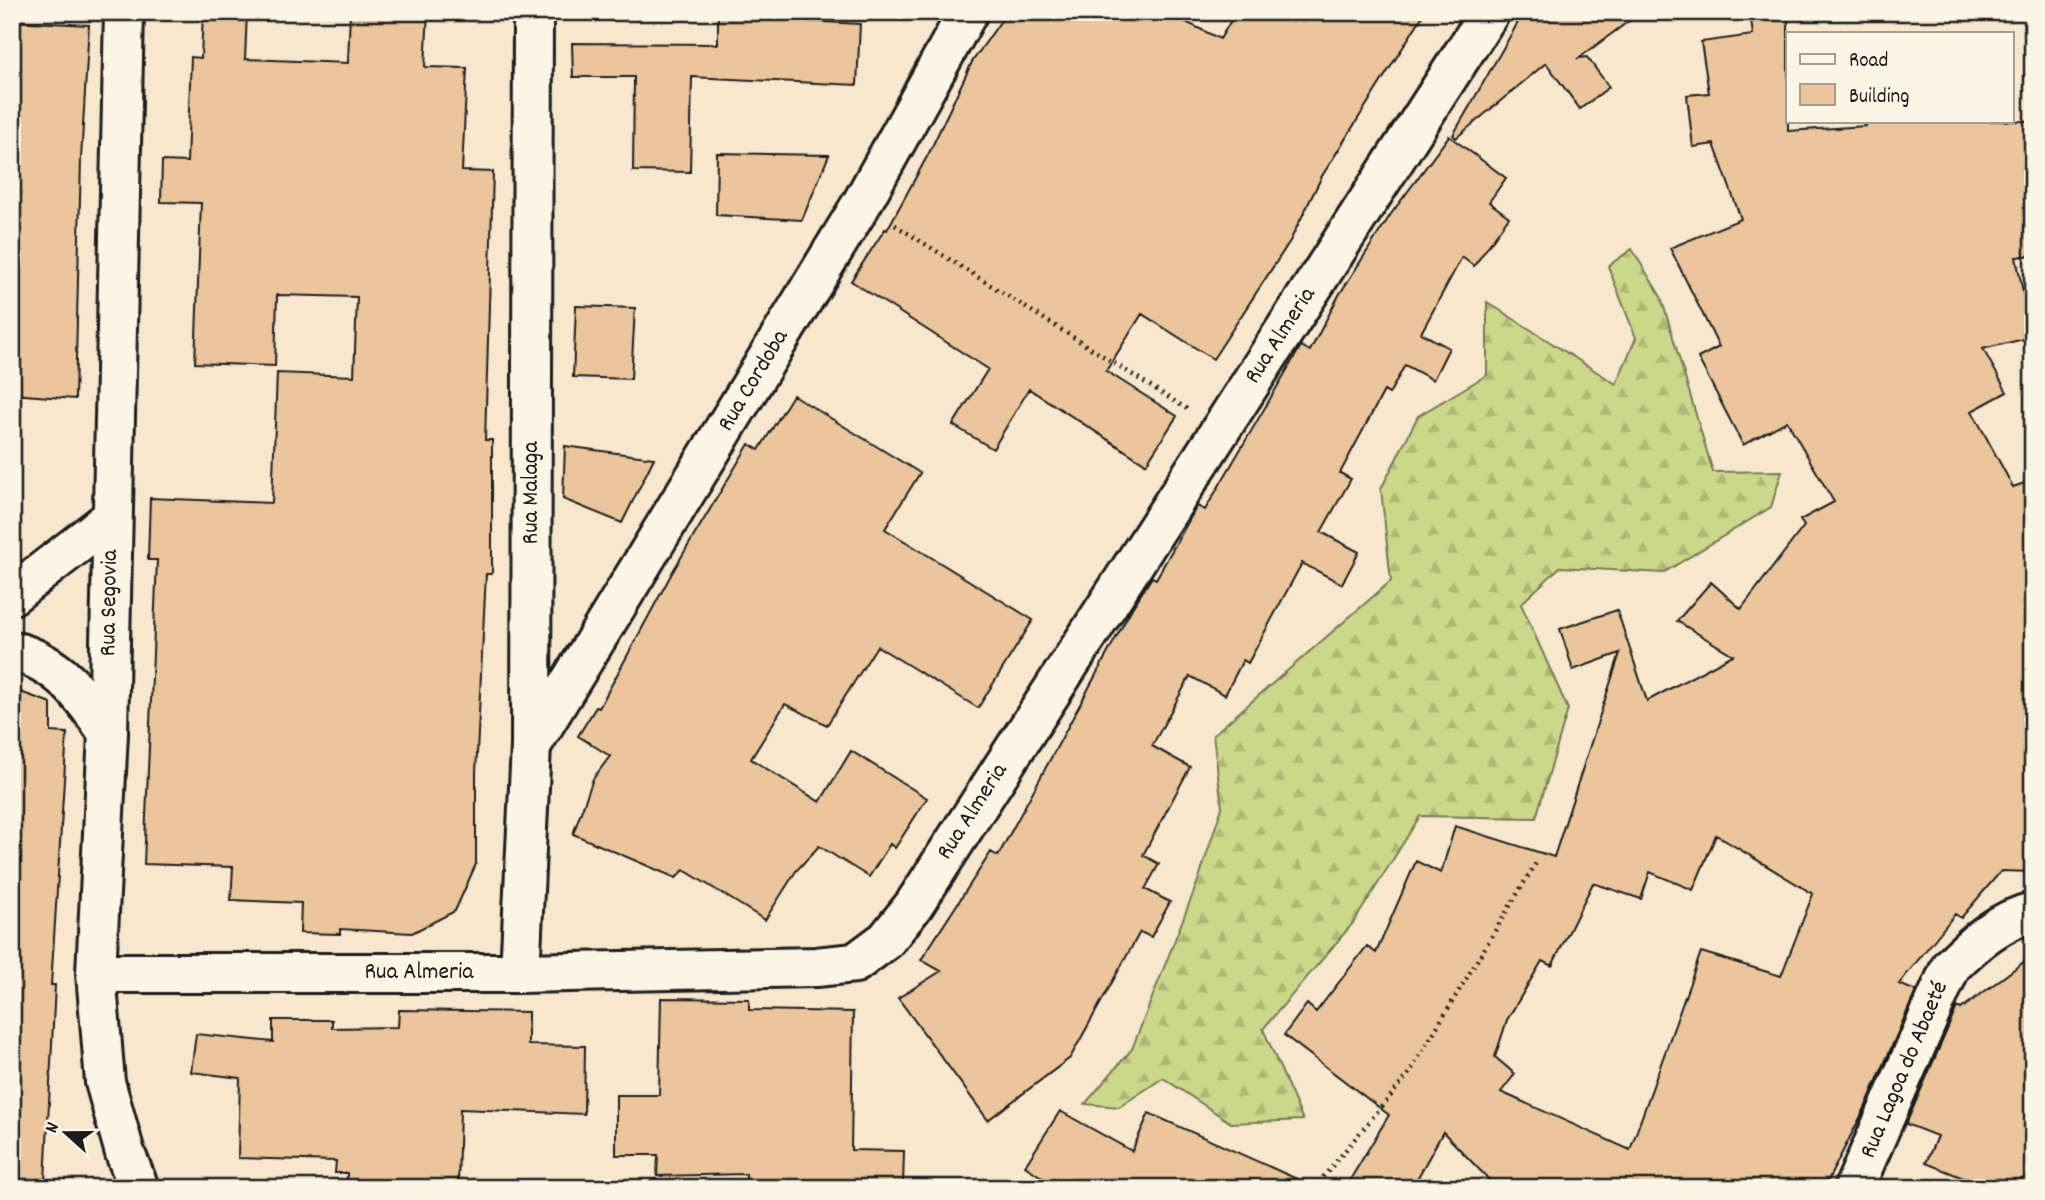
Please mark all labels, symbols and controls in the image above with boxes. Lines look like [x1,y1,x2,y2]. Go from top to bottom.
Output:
legend [1786,32,2014,122]
text: Road [1849,47,1888,77]
text: Building [1849,83,1909,113]
street label: Rua Almeria [1237,280,1325,391]
street label: Rua Cordoba [710,323,798,439]
street label: Rua Malaga [515,441,549,544]
street label: Rua Segovia [92,549,128,657]
street label: Rua Almeria [929,756,1017,867]
street label: Rua Almeria [364,956,474,990]
street label: Rua Lagoa do Abaeté [1852,976,1958,1164]
north arrow [32,1098,102,1168]
text: N [39,1119,68,1137]

